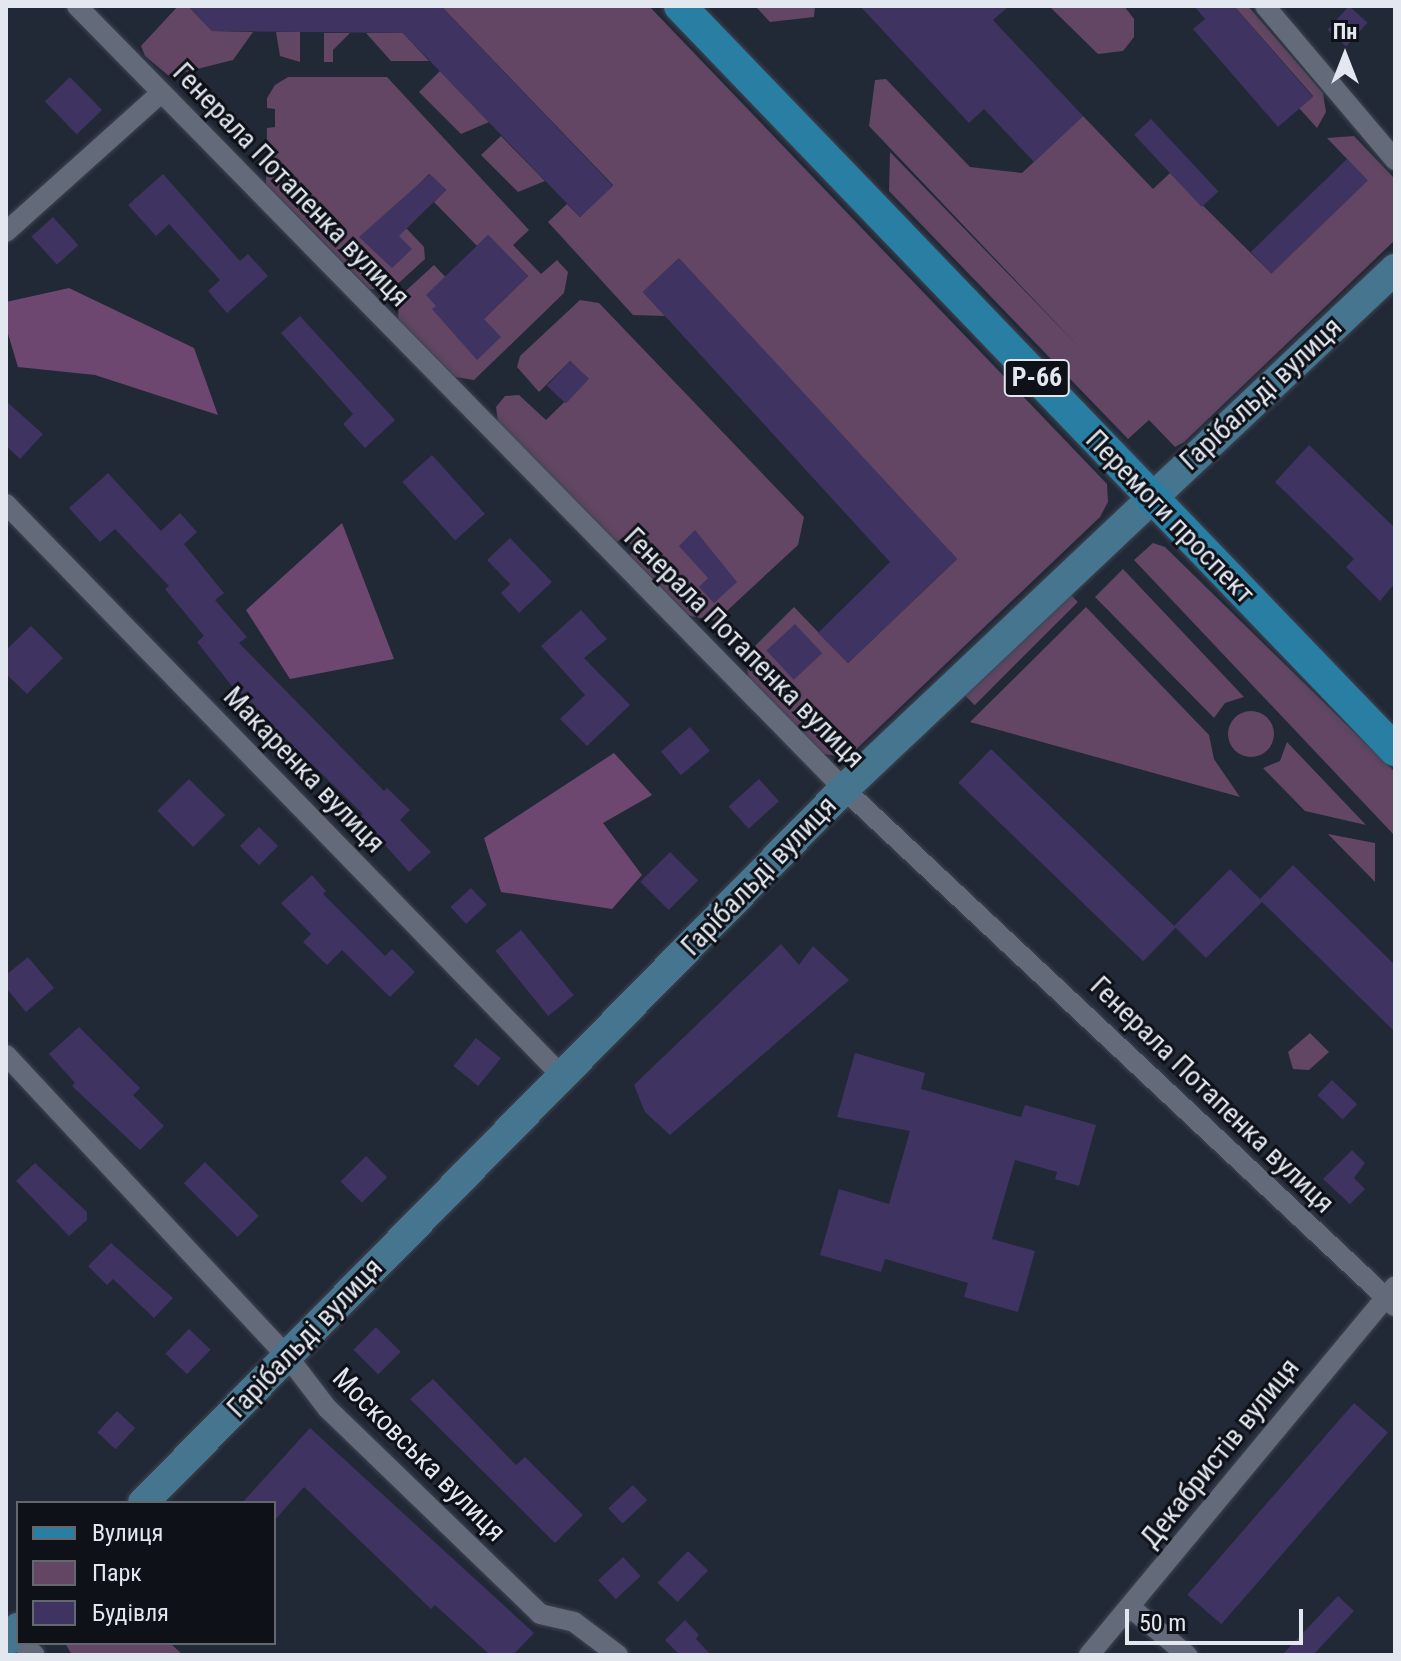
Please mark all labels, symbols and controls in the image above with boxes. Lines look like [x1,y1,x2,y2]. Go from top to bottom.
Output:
north arrow [1305,16,1385,96]
text: Пн [1333,19,1357,44]
street label: Генерала Потапенка вулиця [166,56,416,314]
street label: Гарібальді вулиця [1173,310,1349,478]
road number: Р-66 [1003,356,1071,400]
street label: Перемоги проспект [1079,423,1261,611]
street label: Генерала Потапенка вулиця [617,521,871,775]
street label: Макаренка вулиця [216,680,392,860]
street label: Гарібальді вулиця [674,789,844,963]
street label: Генерала Потапенка вулиця [1083,970,1341,1220]
street label: Гарібальді вулиця [220,1251,390,1425]
street label: Декабристів вулиця [1133,1352,1307,1554]
street label: Московська вулиця [325,1361,513,1549]
legend [16,1501,276,1645]
text: Вулиця [92,1519,163,1547]
text: Парк [92,1559,142,1587]
scale bar [1129,1593,1307,1643]
text: Будівля [92,1599,169,1627]
text: 50 m [1139,1609,1186,1637]

